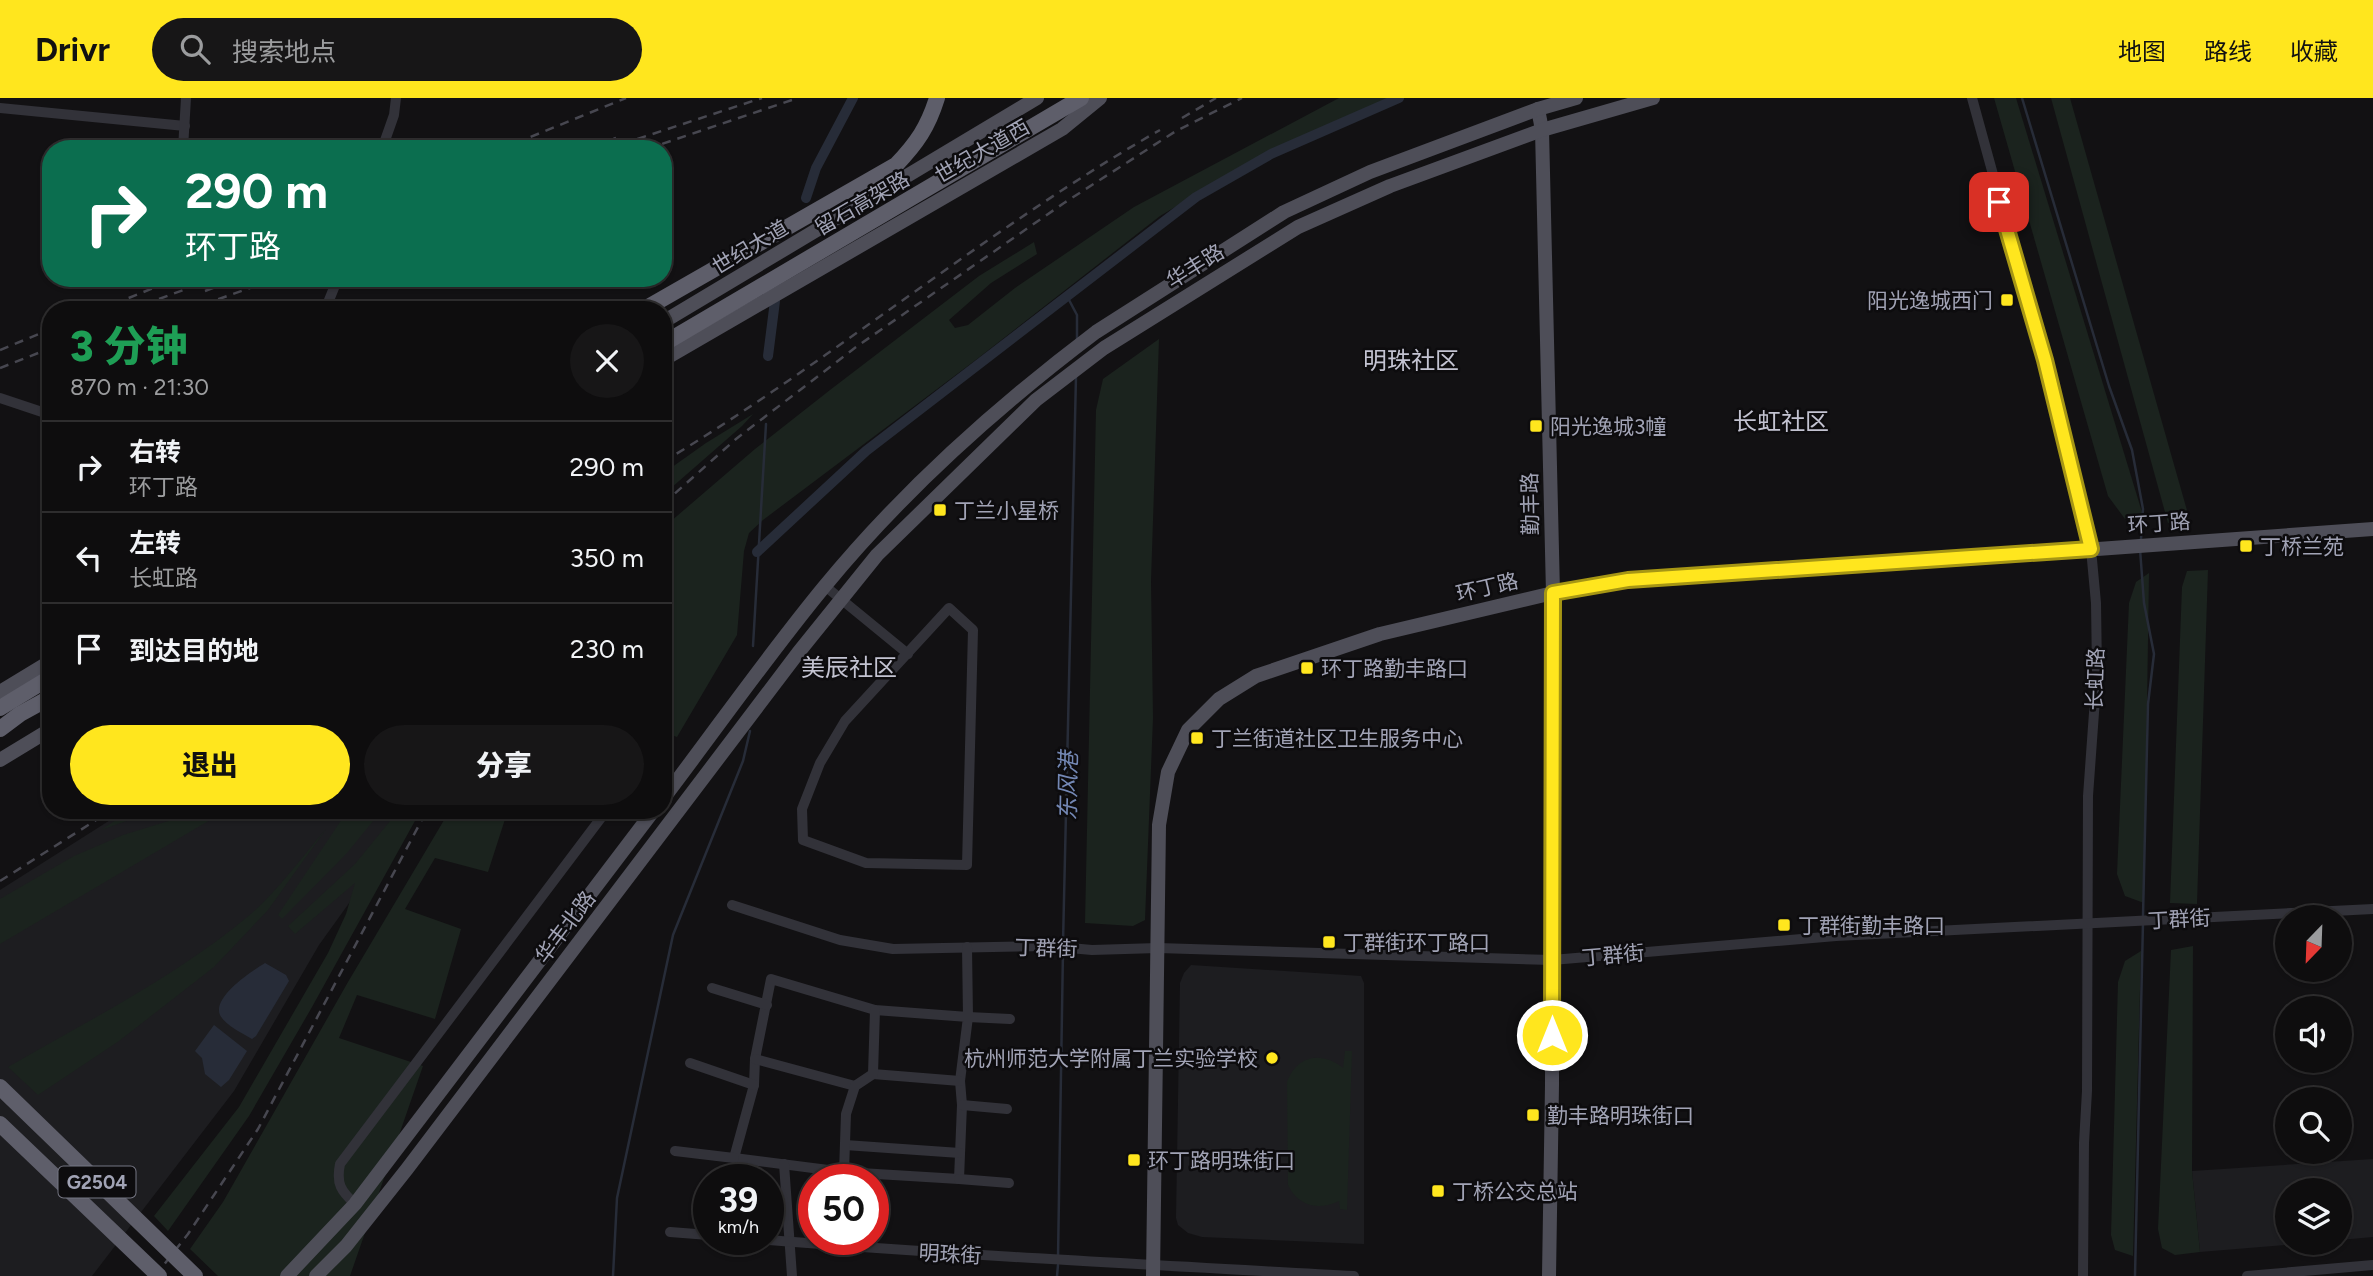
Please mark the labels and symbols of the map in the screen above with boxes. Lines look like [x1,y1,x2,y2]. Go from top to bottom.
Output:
street label: 世纪大道西 [930,114,1034,188]
street label: 留石高架路 [810,166,914,240]
pin [1969,172,2029,232]
street label: 世纪大道 [708,215,792,279]
street label: 华丰路 [1162,239,1228,293]
place label: 阳光逸城西门 [1867,288,1993,313]
marker: 阳光逸城西门 [1999,292,2015,308]
district label: 明珠社区 [1363,346,1459,375]
district label: 长虹社区 [1733,407,1829,436]
place label: 阳光逸城3幢 [1550,414,1666,439]
marker: 阳光逸城3幢 [1528,418,1544,434]
street label: 勤丰路 [1517,472,1543,536]
place label: 丁兰小星桥 [954,498,1059,523]
marker: 丁兰小星桥 [932,502,948,518]
street label: 环丁路 [2127,508,2191,538]
place label: 丁桥兰苑 [2260,534,2344,559]
marker: 丁桥兰苑 [2238,538,2254,554]
street label: 环丁路 [1453,568,1521,606]
street label: 长虹路 [2081,647,2109,711]
district label: 美辰社区 [801,653,897,682]
place label: 环丁路勤丰路口 [1321,656,1468,681]
marker: 环丁路勤丰路口 [1299,660,1315,676]
place label: 丁兰街道社区卫生服务中心 [1211,726,1463,751]
marker: 丁兰街道社区卫生服务中心 [1189,730,1205,746]
water label: 东风港 [1053,748,1083,821]
street label: 华丰北路 [530,886,600,968]
street label: 丁群街 [2147,905,2211,933]
north arrow [2275,905,2352,982]
place label: 丁群街勤丰路口 [1798,913,1945,938]
marker: 丁群街勤丰路口 [1776,917,1792,933]
place label: 丁群街环丁路口 [1343,930,1490,955]
street label: 丁群街 [1014,934,1078,962]
marker: 丁群街环丁路口 [1321,934,1337,950]
street label: 丁群街 [1581,940,1645,970]
position arrow [1515,998,1589,1072]
place label: 杭州师范大学附属丁兰实验学校 [964,1046,1258,1071]
marker: 杭州师范大学附属丁兰实验学校 [1264,1050,1280,1066]
place label: 勤丰路明珠街口 [1547,1103,1694,1128]
marker: 勤丰路明珠街口 [1525,1107,1541,1123]
place label: 环丁路明珠街口 [1148,1148,1295,1173]
marker: 环丁路明珠街口 [1126,1152,1142,1168]
speed limit sign: 50 [798,1164,889,1255]
road number: G2504 [58,1166,136,1198]
place label: 丁桥公交总站 [1452,1179,1578,1204]
marker: 丁桥公交总站 [1430,1183,1446,1199]
street label: 明珠街 [918,1240,982,1268]

